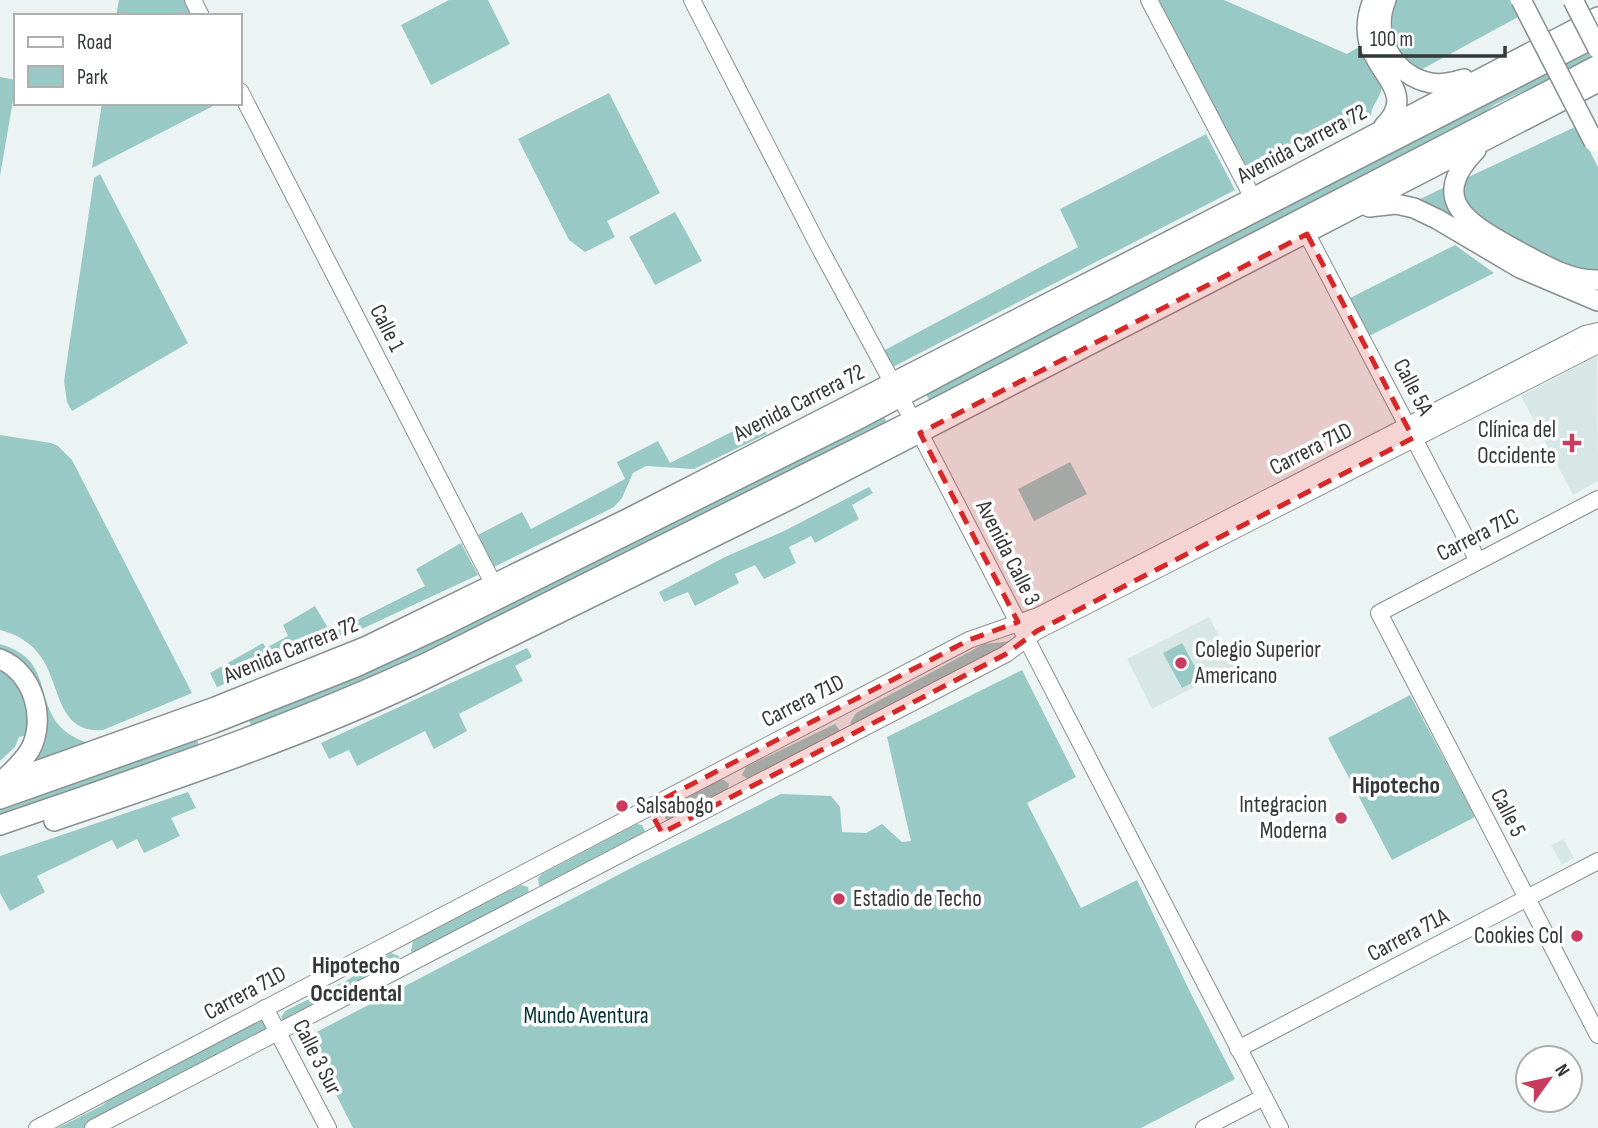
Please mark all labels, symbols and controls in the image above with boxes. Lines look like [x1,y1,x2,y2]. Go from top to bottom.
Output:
legend [14,14,242,105]
scale bar [1360,14,1505,58]
text: 100 m [1370,27,1413,52]
text: Road [77,30,112,55]
text: Park [77,65,108,90]
street label: Avenida Carrera 72 [1231,98,1372,190]
street label: Calle 1 [363,300,411,356]
street label: Calle 5A [1387,354,1440,420]
street label: Avenida Carrera 72 [728,358,869,448]
street label: Carrera 71D [1265,416,1357,482]
place label: Clínica del Occidente [1477,416,1556,470]
marker: Clínica del Occidente [1562,433,1582,453]
street label: Avenida Calle 3 [969,495,1046,610]
street label: Carrera 71C [1432,502,1524,568]
street label: Avenida Carrera 72 [219,610,362,690]
place label: Colegio Superior Americano [1194,636,1321,690]
marker: Colegio Superior Americano [1173,655,1189,671]
street label: Carrera 71D [757,668,849,734]
district label: Hipotecho [1352,771,1440,800]
street label: Calle 5 [1484,784,1532,842]
place label: Integracion Moderna [1239,791,1327,845]
place label: Salsabogo [636,792,714,820]
marker: Salsabogo [614,798,630,814]
marker: Integracion Moderna [1333,810,1349,826]
place label: Estadio de Techo [853,885,982,913]
marker: Estadio de Techo [831,891,847,907]
street label: Carrera 71A [1363,902,1454,968]
place label: Cookies Col [1474,922,1563,950]
marker: Cookies Col [1569,928,1585,944]
district label: Hipotecho Occidental [310,951,402,1008]
street label: Carrera 71D [199,960,291,1026]
park label: Mundo Aventura [523,1002,649,1030]
street label: Calle 3 Sur [286,1015,348,1100]
north arrow [1514,1044,1584,1114]
text: N [1550,1060,1574,1081]

